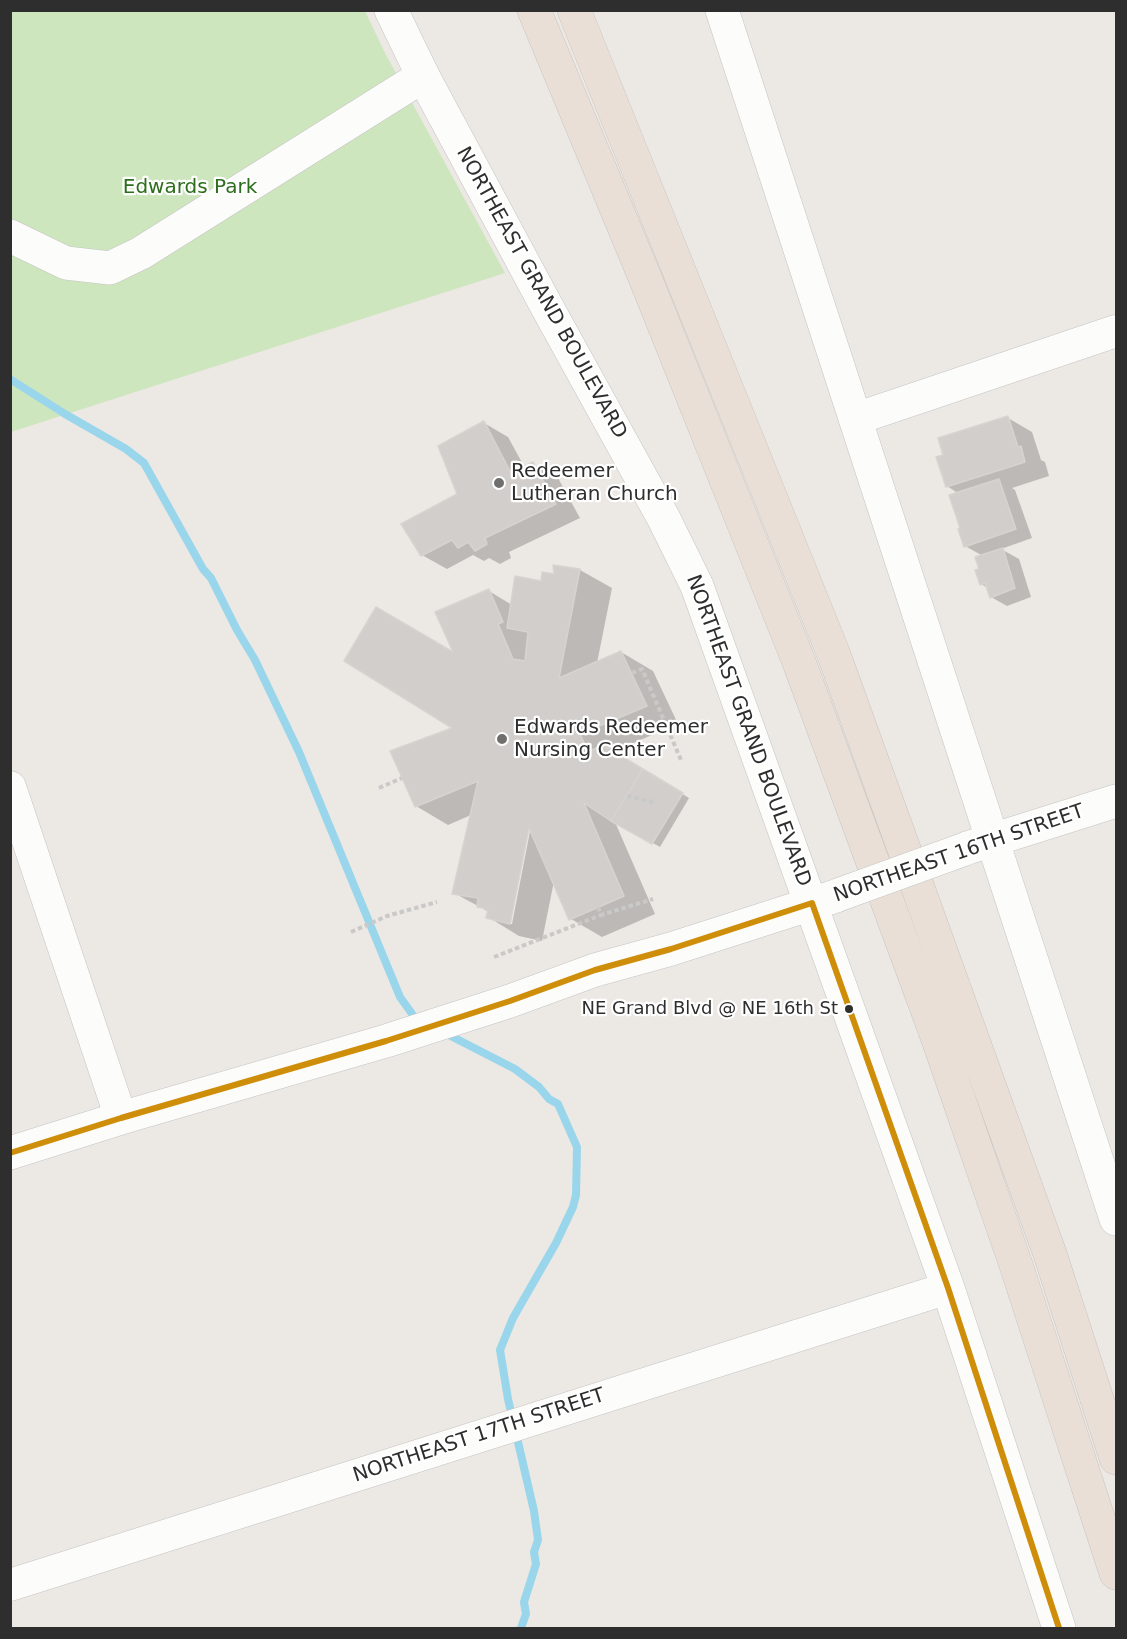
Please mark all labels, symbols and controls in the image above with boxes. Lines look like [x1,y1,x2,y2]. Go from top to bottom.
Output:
street label: NORTHEAST GRAND BOULEVARD [451,143,631,443]
park label: Edwards Park [123,176,257,200]
place label: Redeemer Lutheran Church [511,460,678,507]
marker: Redeemer Lutheran Church [492,476,506,490]
street label: NORTHEAST GRAND BOULEVARD [680,572,816,890]
place label: Edwards Redeemer Nursing Center [514,716,708,763]
marker: Edwards Redeemer Nursing Center [495,732,509,746]
street label: NORTHEAST 16TH STREET [831,800,1087,908]
place label: NE Grand Blvd @ NE 16th St [582,998,838,1020]
marker: NE Grand Blvd @ NE 16th St [843,1003,855,1015]
street label: NORTHEAST 17TH STREET [350,1384,608,1488]

